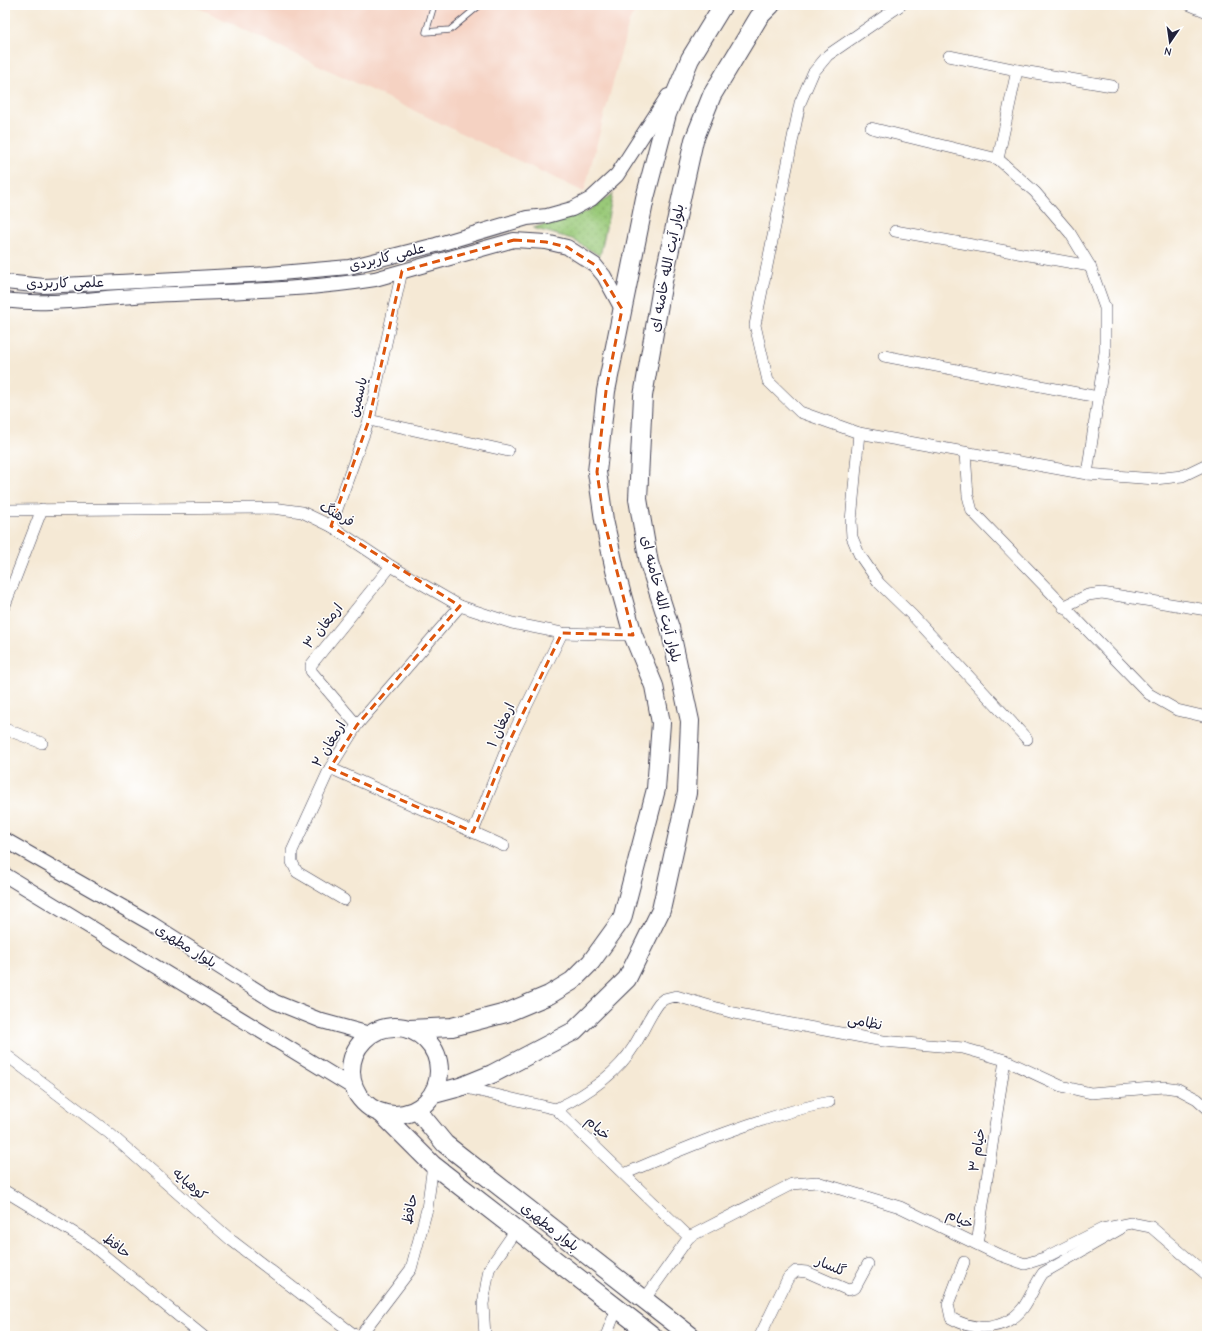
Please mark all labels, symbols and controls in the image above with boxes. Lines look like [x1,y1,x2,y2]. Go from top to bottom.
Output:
north arrow [1150,22,1190,62]
text: N [1163,44,1173,58]
street label: بلوار آیت الله خامنه ای [646,203,688,333]
street label: علمی کاربردی [347,239,427,275]
street label: علمی کاربردی [26,274,104,292]
street label: یاسمین [345,375,371,419]
street label: فرهنگ [317,498,357,530]
street label: بلوار آیت الله خامنه ای [637,534,685,664]
street label: ارمغان ۳ [300,600,346,652]
street label: ارمغان ۱ [483,700,519,750]
street label: ارمغان ۲ [308,718,350,770]
street label: بلوار مطهری [152,920,220,972]
street label: نظامی [846,1010,884,1034]
street label: خیام [581,1112,614,1145]
street label: خیام ۳ [965,1127,991,1173]
street label: کوهپایه [168,1164,211,1205]
street label: حافظ [398,1192,422,1226]
street label: بلوار مطهری [517,1199,583,1255]
street label: خیام [943,1205,976,1235]
street label: حافظ [100,1230,134,1262]
street label: گلسار [812,1252,849,1280]

